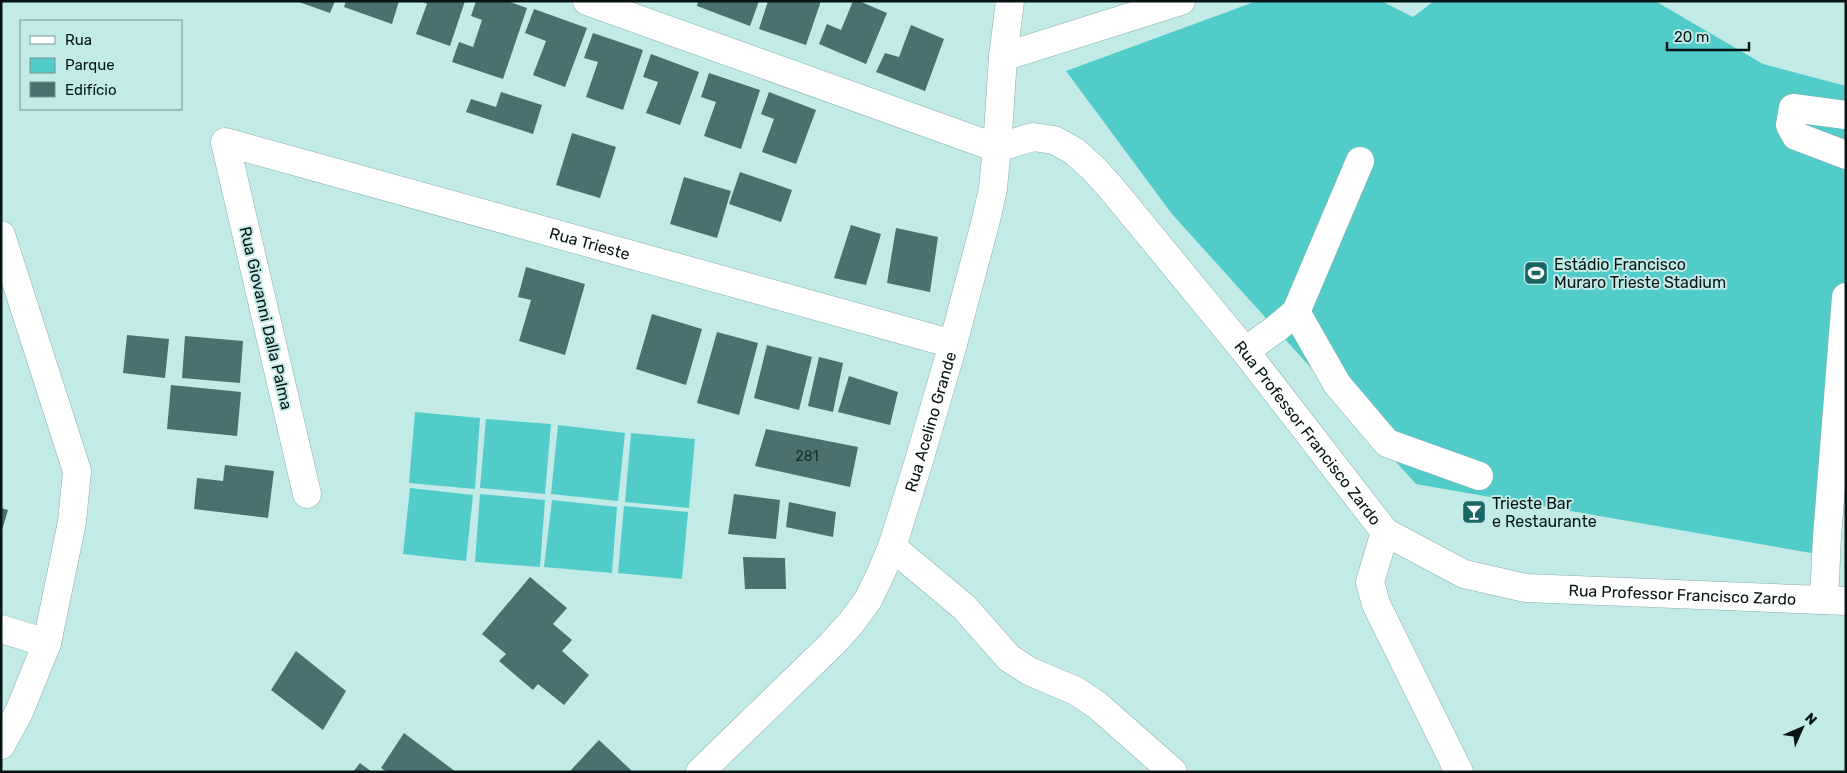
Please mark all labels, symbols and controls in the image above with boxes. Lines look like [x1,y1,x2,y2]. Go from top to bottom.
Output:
legend [20,20,182,110]
scale bar [1667,20,1750,52]
text: 20 m [1674,28,1709,46]
text: Rua [65,31,92,49]
text: Parque [65,56,115,74]
text: Edifício [65,81,117,99]
street label: Rua Trieste [547,223,632,263]
street label: Rua Giovanni Dalla Palma [236,225,296,411]
place label: Estádio Francisco Muraro Trieste Stadium [1554,255,1726,292]
sports icon: Estádio Francisco Muraro Trieste Stadium [1523,260,1549,286]
street label: Rua Professor Francisco Zardo [1231,337,1385,529]
street label: Rua Acelino Grande [900,349,960,494]
house number: 281 [795,448,819,465]
place label: Trieste Bar e Restaurante [1492,494,1597,531]
bar icon: Trieste Bar e Restaurante [1461,499,1487,525]
street label: Rua Professor Francisco Zardo [1568,580,1797,608]
north arrow [1777,703,1827,753]
text: N [1801,710,1820,729]

